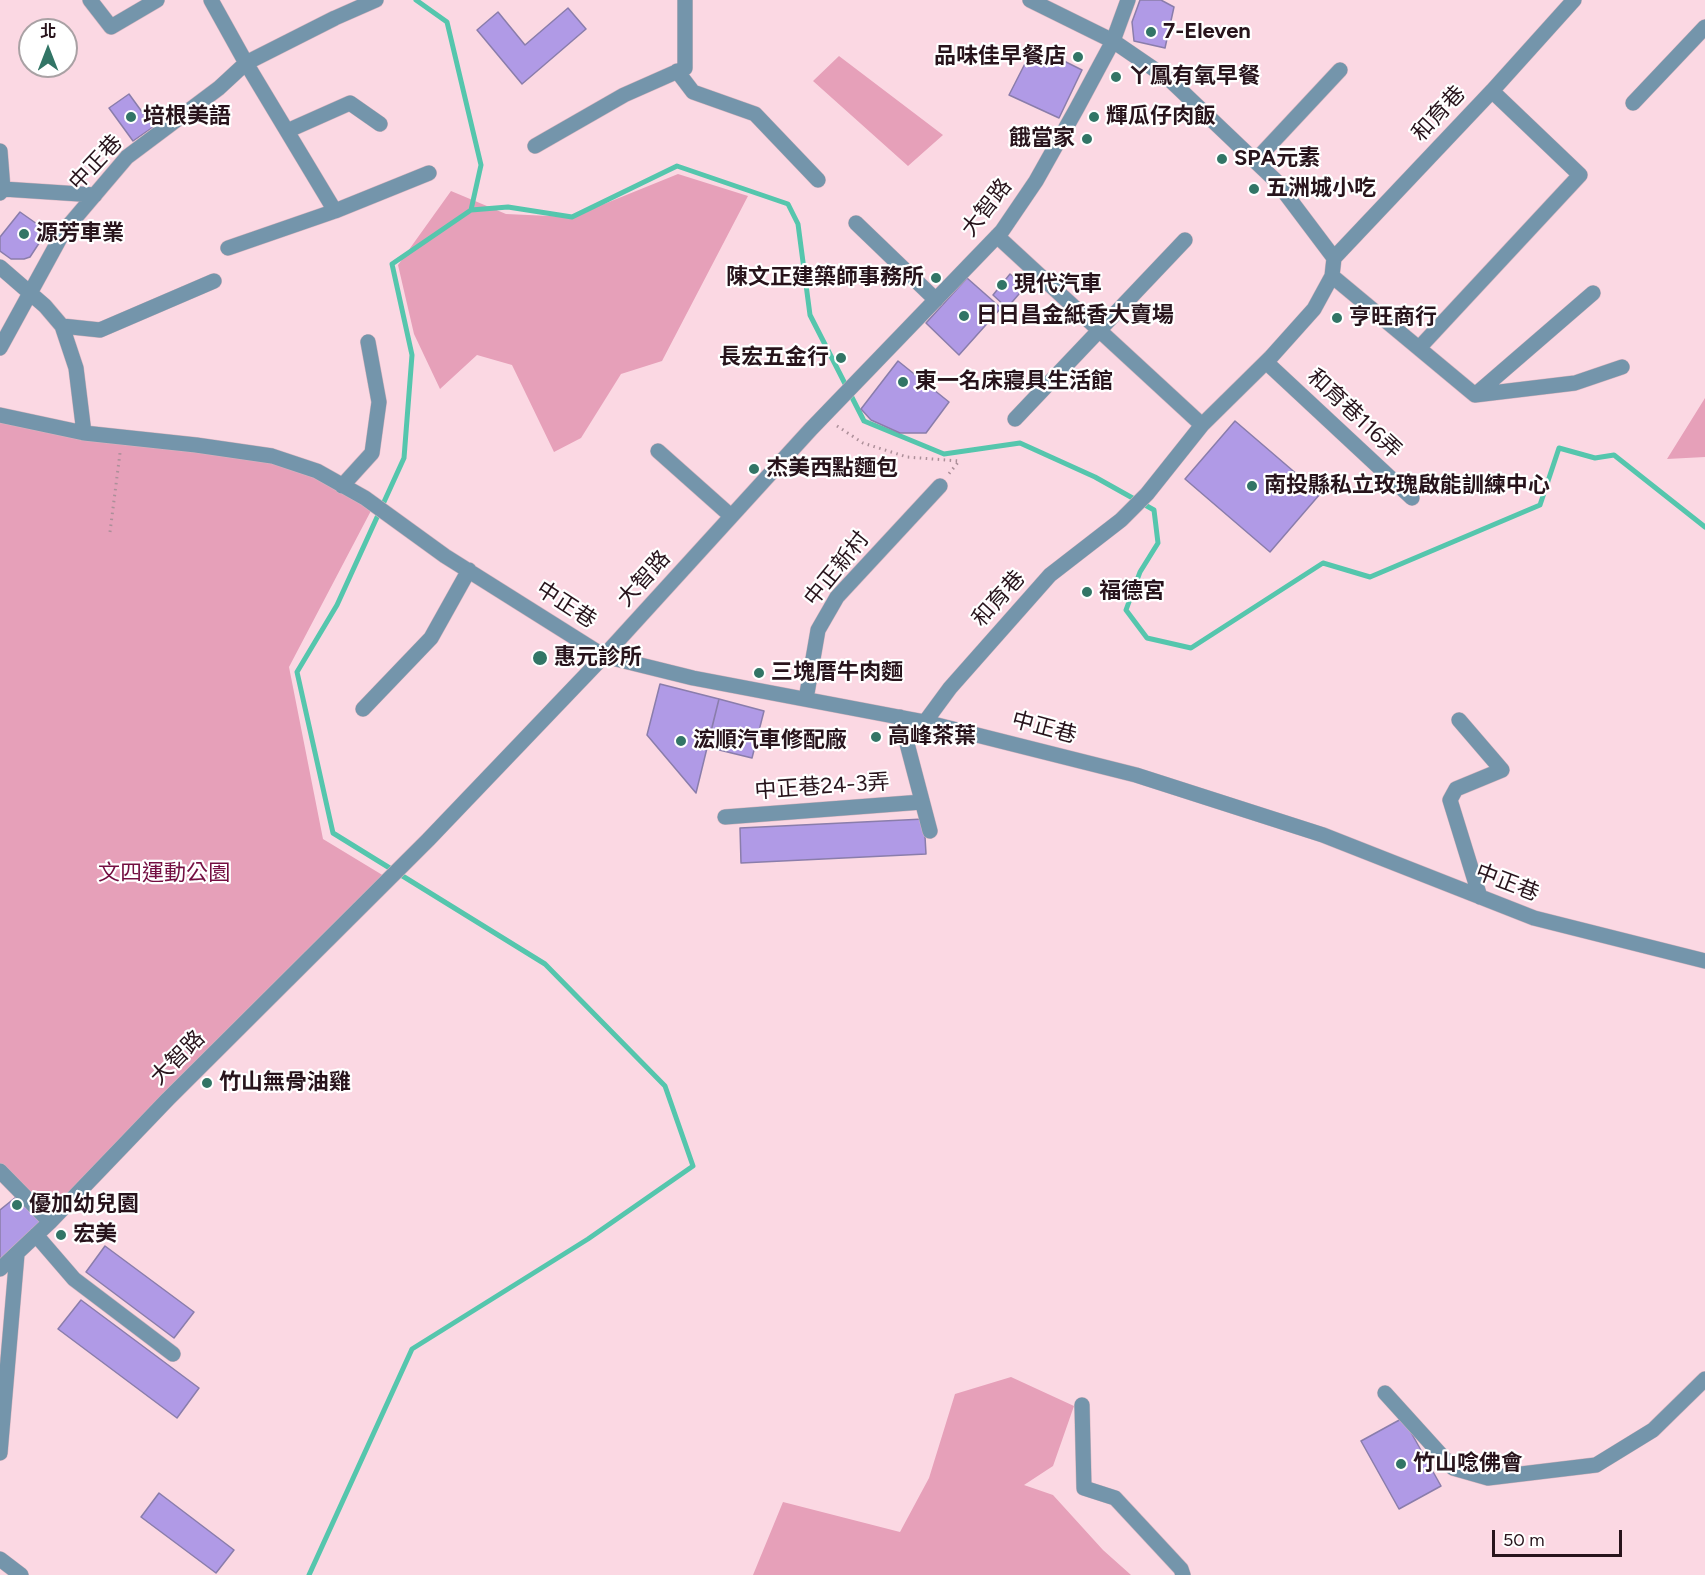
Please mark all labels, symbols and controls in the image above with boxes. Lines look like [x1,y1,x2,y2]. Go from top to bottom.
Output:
north arrow [18,18,78,78]
place label: 7-Eleven [1163,19,1251,45]
text: 北 [40,22,56,41]
marker: 7-Eleven [1144,25,1158,39]
place label: 品味佳早餐店 [934,44,1066,70]
marker: 品味佳早餐店 [1071,50,1085,64]
place label: ㄚ鳳有氧早餐 [1128,64,1260,90]
marker: ㄚ鳳有氧早餐 [1109,70,1123,84]
street label: 和育巷 [1407,81,1471,147]
place label: 培根美語 [143,104,231,130]
place label: 輝瓜仔肉飯 [1106,104,1216,130]
marker: 培根美語 [124,110,138,124]
marker: 輝瓜仔肉飯 [1087,110,1101,124]
place label: 餓當家 [1009,126,1075,152]
street label: 中正巷 [64,130,128,196]
marker: 餓當家 [1080,132,1094,146]
place label: SPA元素 [1234,146,1320,172]
marker: SPA元素 [1215,152,1229,166]
street label: 大智路 [956,174,1018,242]
place label: 五洲城小吃 [1266,176,1376,202]
marker: 五洲城小吃 [1247,182,1261,196]
place label: 源芳車業 [36,221,124,247]
marker: 源芳車業 [17,227,31,241]
place label: 陳文正建築師事務所 [726,265,924,291]
marker: 陳文正建築師事務所 [929,271,943,285]
place label: 現代汽車 [1014,272,1102,298]
marker: 現代汽車 [995,278,1009,292]
place label: 日日昌金紙香大賣場 [976,303,1174,329]
place label: 亨旺商行 [1349,305,1437,331]
marker: 日日昌金紙香大賣場 [957,309,971,323]
marker: 亨旺商行 [1330,311,1344,325]
place label: 長宏五金行 [719,345,829,371]
marker: 長宏五金行 [834,351,848,365]
street label: 和育巷116弄 [1302,364,1406,464]
place label: 東一名床寢具生活館 [915,369,1113,395]
marker: 東一名床寢具生活館 [896,375,910,389]
place label: 杰美西點麵包 [766,456,898,482]
marker: 杰美西點麵包 [747,462,761,476]
place label: 南投縣私立玫瑰啟能訓練中心 [1264,473,1550,499]
marker: 南投縣私立玫瑰啟能訓練中心 [1245,479,1259,493]
street label: 中正新村 [799,526,875,612]
street label: 大智路 [612,546,676,612]
street label: 和育巷 [967,566,1031,632]
street label: 中正巷 [531,576,601,634]
place label: 福德宮 [1099,579,1165,605]
marker: 福德宮 [1080,585,1094,599]
place label: 惠元診所 [554,645,642,671]
marker: 惠元診所 [531,649,549,667]
place label: 三塊厝牛肉麵 [771,660,903,686]
marker: 三塊厝牛肉麵 [752,666,766,680]
street label: 中正巷 [1009,707,1079,749]
place label: 高峰茶葉 [888,724,976,750]
place label: 浤順汽車修配廠 [693,728,847,754]
marker: 高峰茶葉 [869,730,883,744]
marker: 浤順汽車修配廠 [674,734,688,748]
street label: 中正巷24-3弄 [754,769,890,805]
street label: 中正巷 [1471,859,1543,907]
park label: 文四運動公園 [98,861,230,887]
street label: 大智路 [145,1025,211,1091]
place label: 竹山無骨油雞 [219,1070,351,1096]
marker: 竹山無骨油雞 [200,1076,214,1090]
place label: 優加幼兒園 [29,1192,139,1218]
marker: 優加幼兒園 [10,1198,24,1212]
place label: 宏美 [73,1222,117,1248]
marker: 宏美 [54,1228,68,1242]
place label: 竹山唸佛會 [1413,1451,1523,1477]
marker: 竹山唸佛會 [1394,1457,1408,1471]
scale bar [1495,1518,1626,1556]
text: 50 m [1503,1529,1545,1551]

